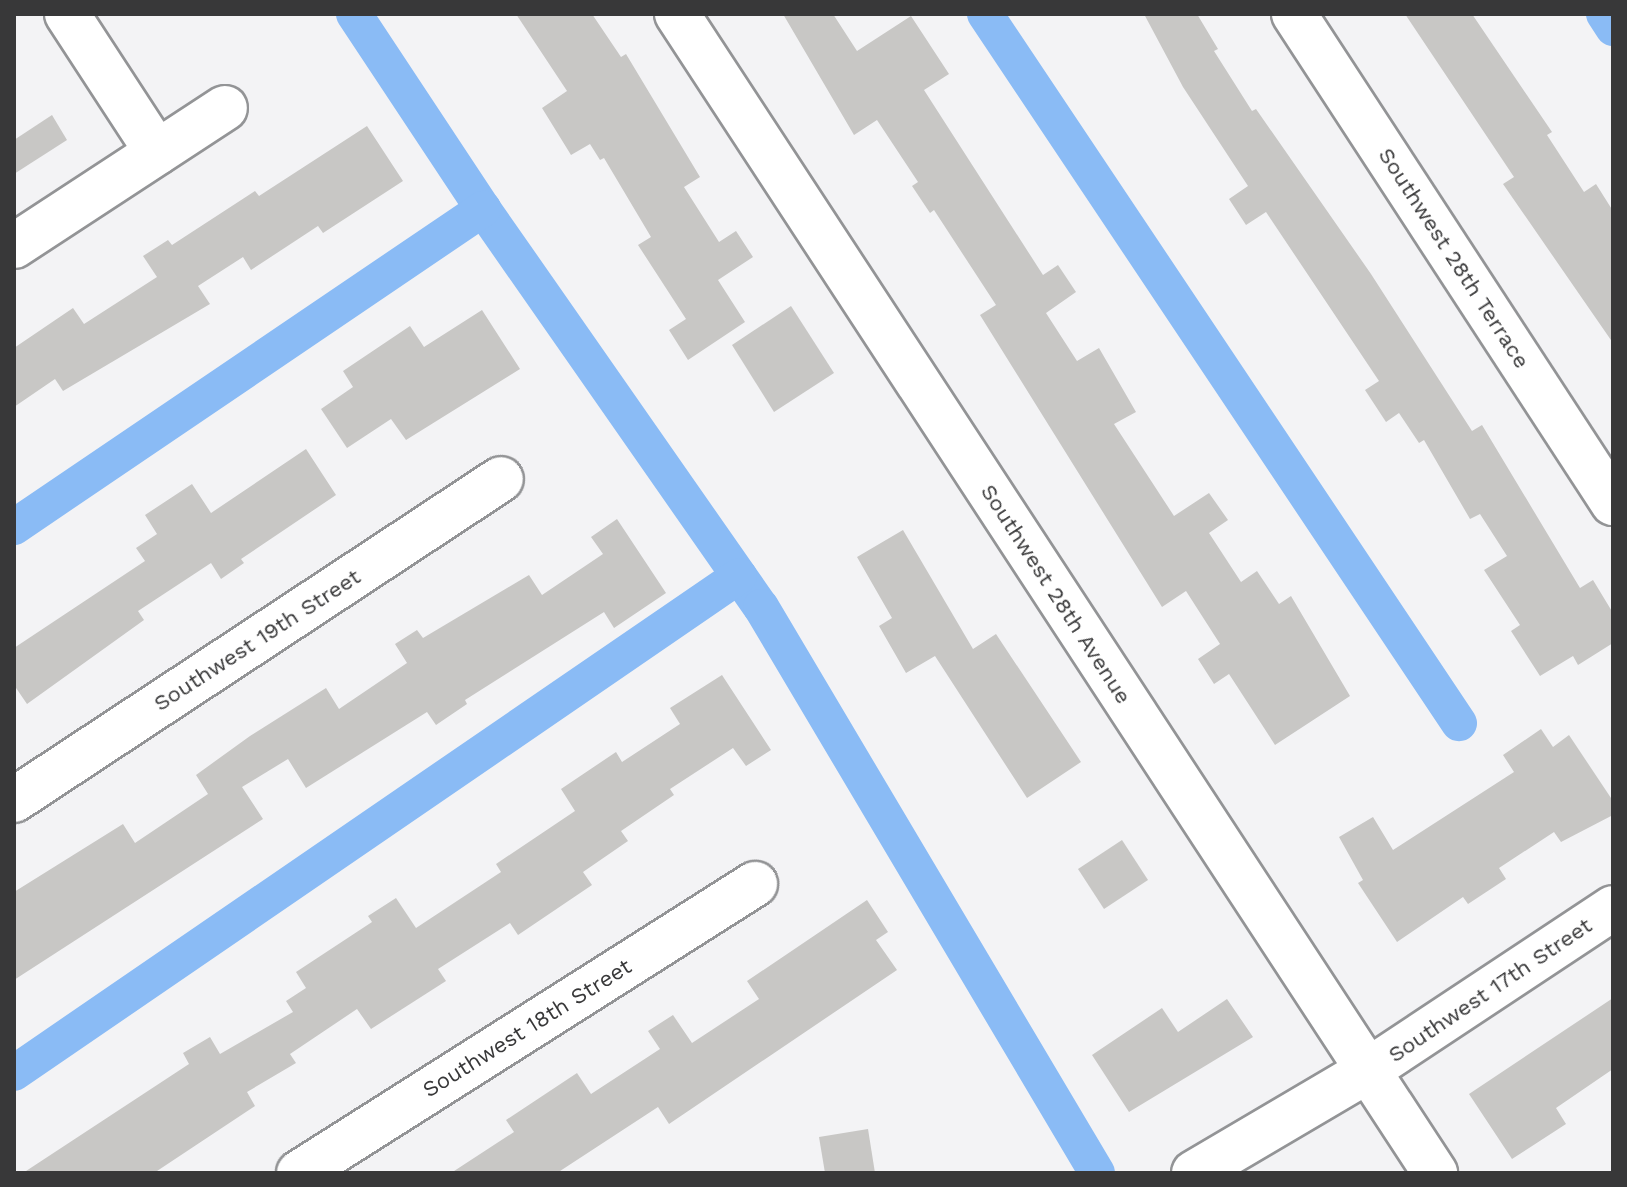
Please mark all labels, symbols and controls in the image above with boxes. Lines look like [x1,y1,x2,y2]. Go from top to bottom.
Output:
street label: Southwest 28th Terrace [1373,143,1535,373]
street label: Southwest 28th Avenue [975,479,1137,709]
street label: Southwest 19th Street [149,563,365,717]
street label: Southwest 17th Street [1383,912,1597,1068]
street label: Southwest 18th Street [418,953,636,1103]

